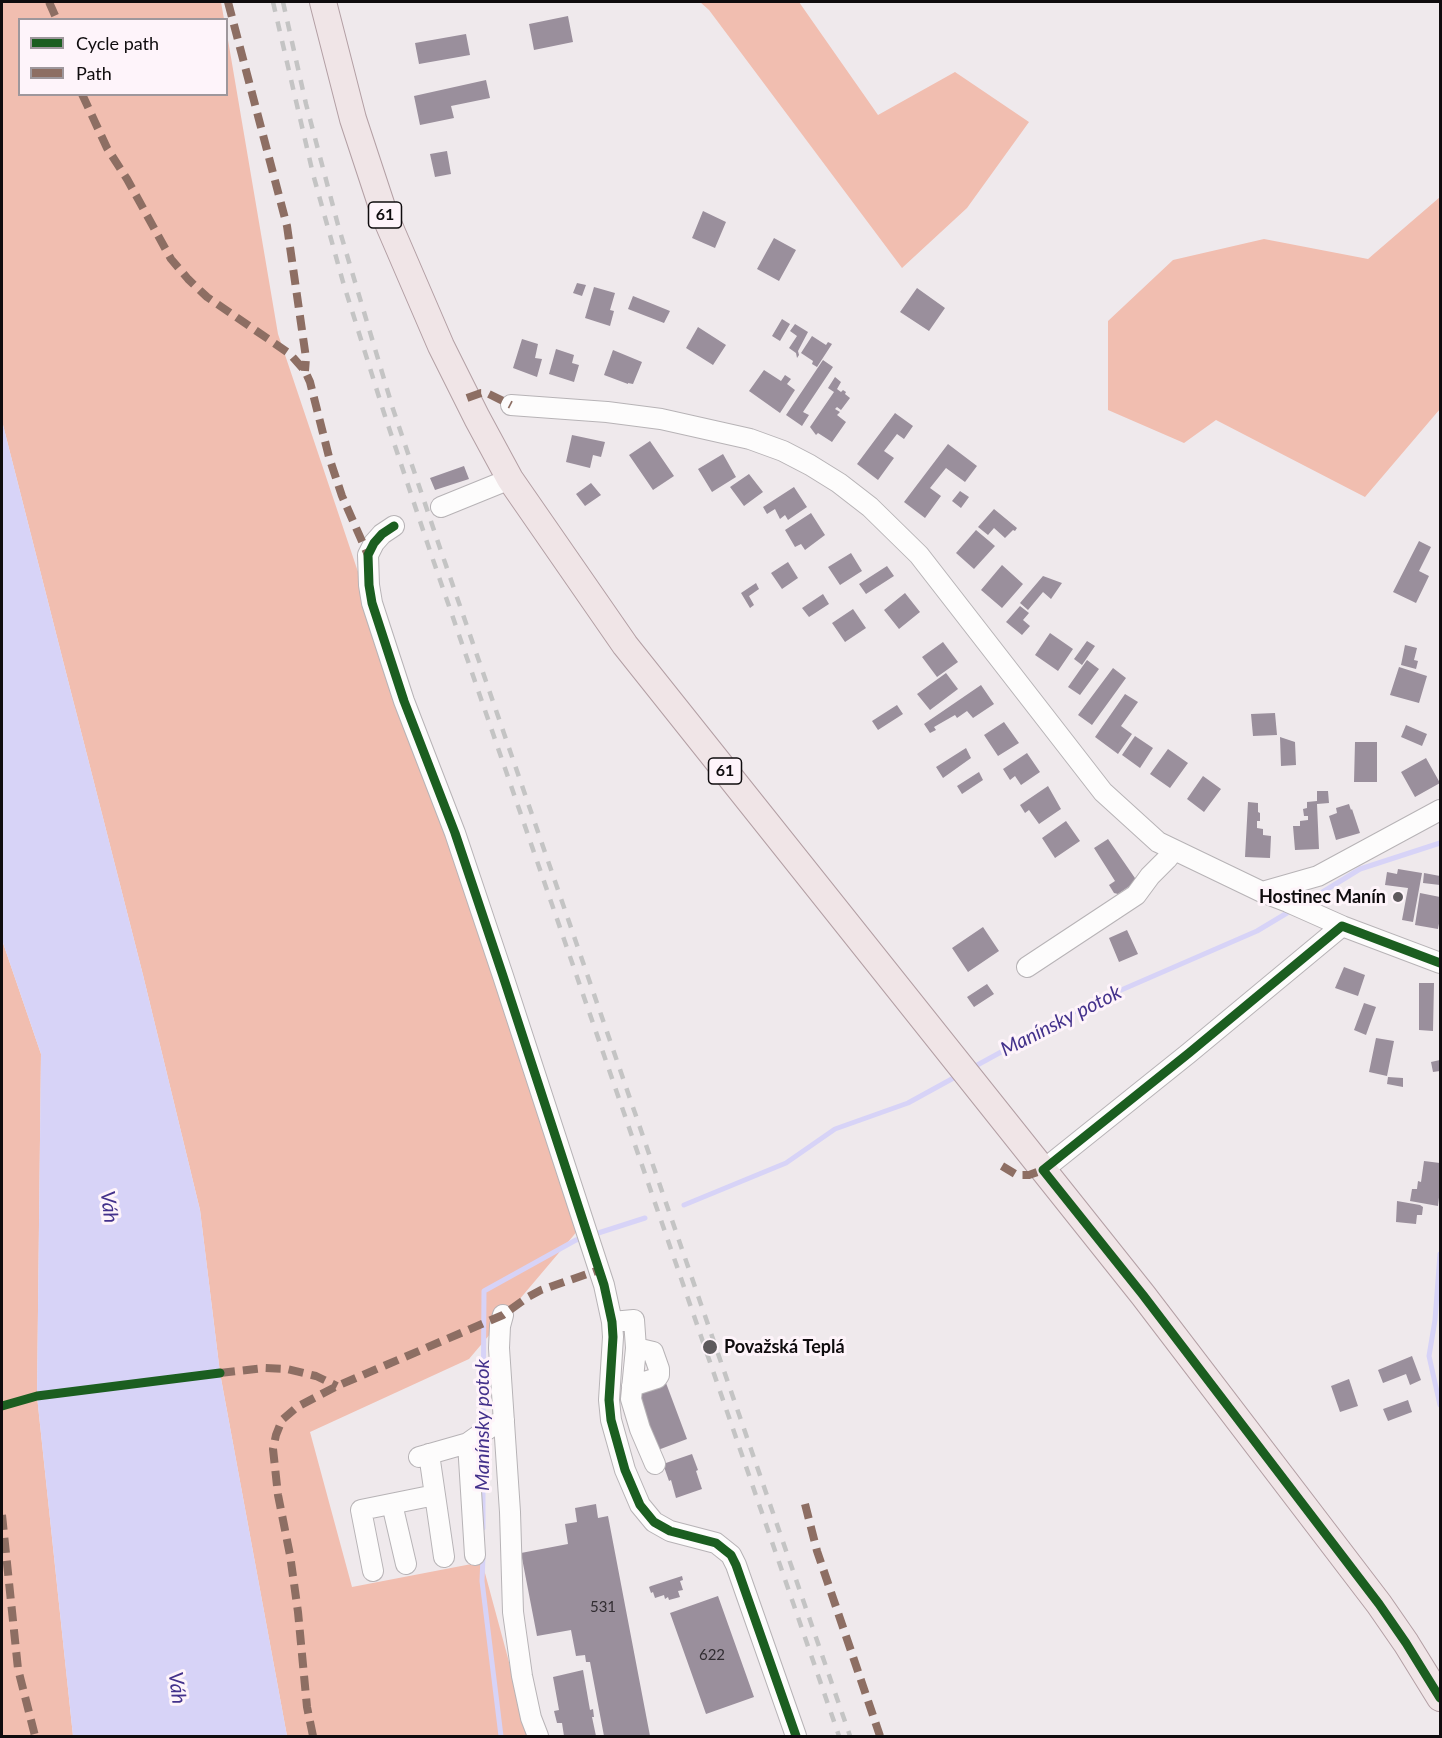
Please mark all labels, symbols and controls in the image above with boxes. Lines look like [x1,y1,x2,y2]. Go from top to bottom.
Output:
legend [18,18,228,96]
text: Cycle path [76,32,159,54]
text: Path [76,62,112,84]
road number: 61 [368,202,402,228]
road number: 61 [708,758,742,784]
place label: Hostinec Manín [1259,886,1386,908]
marker: Hostinec Manín [1391,890,1405,904]
water label: Manínsky potok [997,980,1125,1062]
water label: Váh [95,1189,123,1225]
place label: Považská Teplá [724,1336,845,1358]
marker: Považská Teplá [701,1338,719,1356]
water label: Manínsky potok [471,1359,495,1491]
house number: 531 [590,1598,616,1616]
house number: 622 [699,1646,725,1664]
water label: Váh [163,1670,191,1706]

